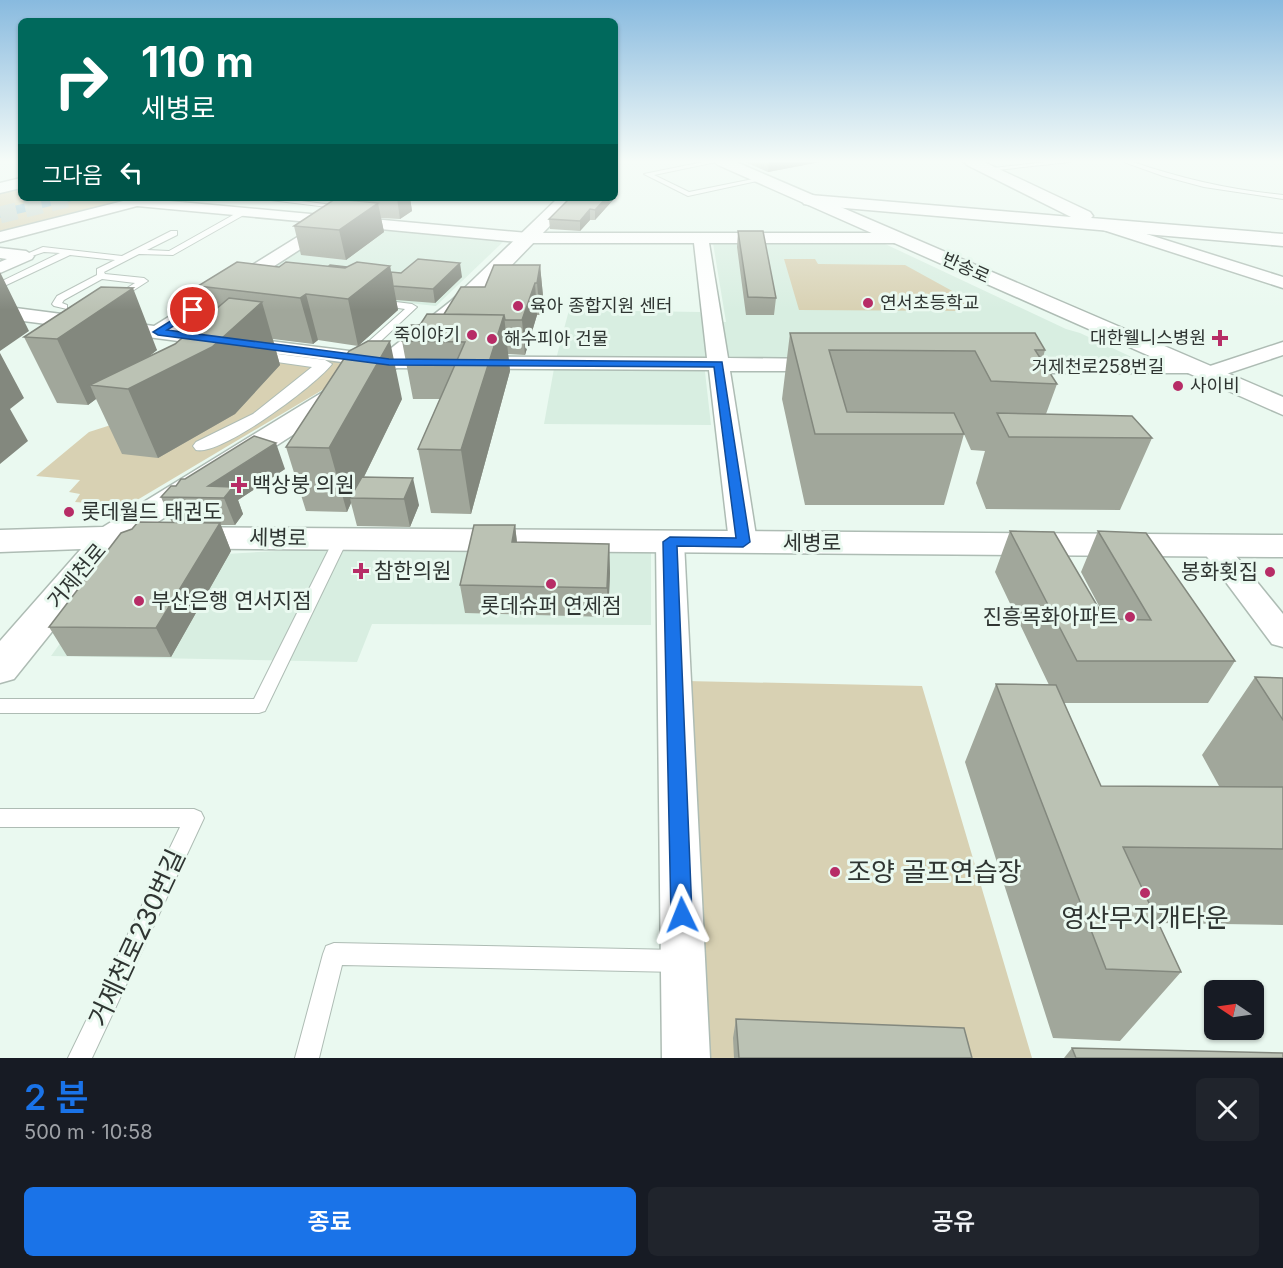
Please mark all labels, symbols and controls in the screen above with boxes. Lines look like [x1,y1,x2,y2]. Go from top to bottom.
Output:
text: 110 m [141,36,254,87]
icon: right [42,42,120,120]
text: 세병로 [141,92,216,125]
icon: left [115,156,148,189]
text: 그다음 [42,162,103,188]
street label: 반송로 [939,248,993,287]
pin [167,284,218,335]
place label: 연서초등학교 [880,292,979,313]
icon: arrive [176,293,209,326]
place label: 육아 종합지원 센터 [530,295,673,316]
marker: 연서초등학교 [861,296,875,310]
marker: 육아 종합지원 센터 [511,299,525,313]
place label: 죽이야기 [394,324,460,345]
place label: 대한웰니스병원 [1090,327,1206,348]
marker: 죽이야기 [465,328,479,342]
place label: 해수피아 건물 [504,328,608,349]
marker: 대한웰니스병원 [1211,329,1229,347]
marker: 해수피아 건물 [485,332,499,346]
street label: 거제천로258번길 [1032,356,1164,377]
place label: 사이비 [1190,375,1240,396]
marker: 사이비 [1171,379,1185,393]
place label: 백상붕 의원 [252,472,355,497]
marker: 백상붕 의원 [230,476,248,494]
place label: 롯데월드 태권도 [81,499,222,524]
marker: 롯데월드 태권도 [62,505,76,519]
street label: 세병로 [249,524,307,551]
street label: 세병로 [783,530,841,555]
street label: 거제천로 [42,538,111,613]
place label: 참한의원 [374,558,451,583]
place label: 봉화횟집 [1181,559,1258,584]
marker: 참한의원 [352,562,370,580]
marker: 봉화횟집 [1263,565,1277,579]
marker: 롯데슈퍼 연제점 [544,577,558,591]
place label: 부산은행 연서지점 [151,588,311,613]
place label: 롯데슈퍼 연제점 [480,593,622,618]
marker: 부산은행 연서지점 [132,594,146,608]
place label: 진흥목화아파트 [983,604,1118,629]
marker: 진흥목화아파트 [1123,610,1137,624]
street label: 거제천로230번길 [82,844,191,1031]
place label: 조양 골프연습장 [847,856,1022,887]
marker: 조양 골프연습장 [828,865,842,879]
position arrow [650,883,714,947]
marker: 영산무지개타운 [1138,886,1152,900]
place label: 영산무지개타운 [1061,902,1229,933]
north arrow [1204,980,1264,1040]
map controls [1204,980,1264,1040]
text: 2 분 [24,1075,89,1119]
button: close [1196,1078,1259,1141]
text: 500 m · 10:58 [24,1120,153,1144]
button: 종료 [24,1187,636,1256]
button: 공유 [648,1187,1259,1256]

